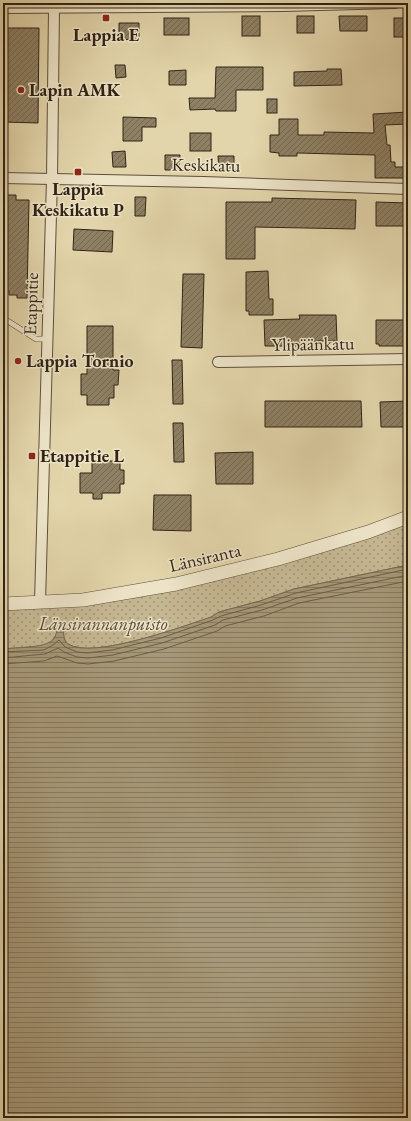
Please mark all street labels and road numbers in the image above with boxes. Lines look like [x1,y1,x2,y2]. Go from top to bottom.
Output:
street label: Keskikatu [171,152,241,177]
street label: Etappitie [18,272,43,336]
street label: Ylipäänkatu [271,331,355,356]
street label: Länsiranta [167,538,244,577]

